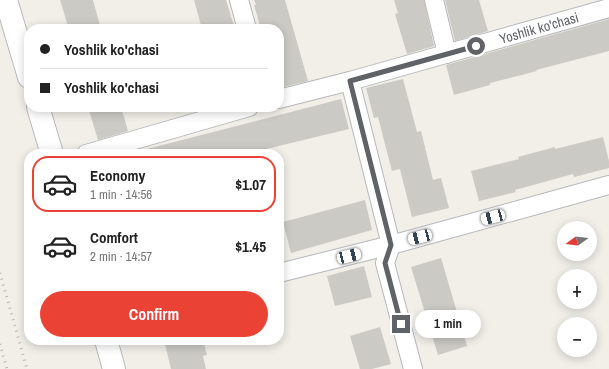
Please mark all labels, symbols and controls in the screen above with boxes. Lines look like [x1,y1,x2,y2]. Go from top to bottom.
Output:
street label: Yoshlik ko'chasi [497,8,581,48]
route start [467,37,485,55]
text: Yoshlik ko'chasi [64,39,159,60]
text: Yoshlik ko'chasi [64,77,159,98]
text: Economy [90,165,145,186]
icon: car [42,166,78,202]
text: $1.07 [235,174,266,195]
text: 1 min · 14:56 [90,186,152,203]
car [480,208,506,226]
north arrow [557,221,597,261]
map controls [557,221,597,357]
text: Comfort [90,227,138,248]
icon: car [42,228,78,264]
car [407,228,433,246]
text: $1.45 [235,236,266,257]
car [336,247,362,265]
text: 2 min · 14:57 [90,248,152,265]
button: + [557,269,597,309]
button: Confirm [40,291,268,337]
callout: 1 min [415,310,481,338]
route end [392,315,410,333]
text: 1 min [434,315,462,332]
button: − [557,317,597,357]

